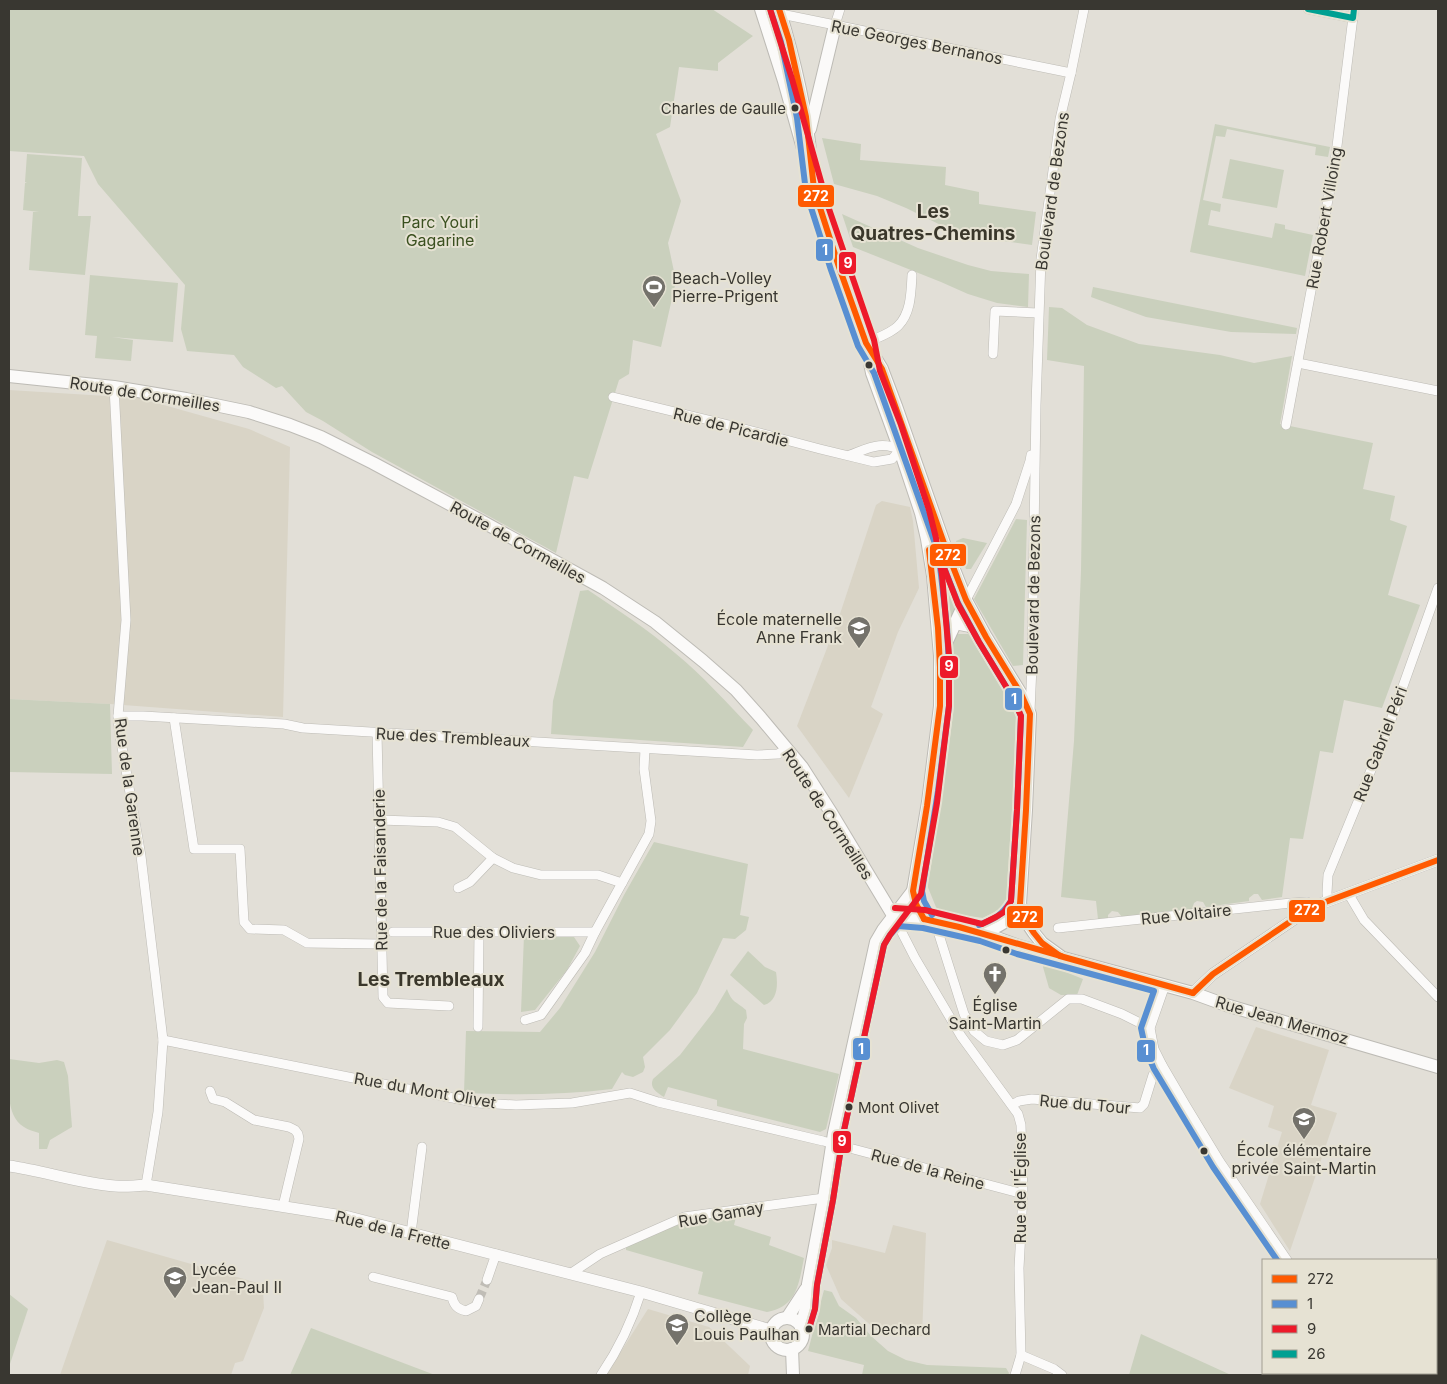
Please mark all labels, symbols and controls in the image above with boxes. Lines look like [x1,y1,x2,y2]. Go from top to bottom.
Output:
street label: Rue Georges Bernanos [830,16,1004,68]
place label: Charles de Gaulle [661,99,786,118]
marker: Charles de Gaulle [790,103,800,113]
street label: Boulevard de Bezons [1031,111,1073,271]
street label: Rue Robert Villoing [1302,145,1346,291]
line badge: 272 [797,184,835,208]
text: 272 [803,187,829,204]
district label: Les Quatres-Chemins [851,200,1015,245]
park label: Parc Youri Gagarine [401,212,479,250]
line badge: 1 [815,238,834,262]
text: 1 [822,241,828,258]
line badge: 9 [838,251,857,275]
text: 9 [843,254,853,271]
place label: Beach-Volley Pierre-Prigent [672,268,778,306]
sports icon: Beach-Volley Pierre-Prigent [641,274,667,308]
unlabelled marker [864,360,874,370]
street label: Route de Cormeilles [68,372,222,416]
street label: Rue de Picardie [671,403,791,451]
street label: Route de Cormeilles [447,496,589,588]
street label: Boulevard de Bezons [1022,515,1044,675]
line badge: 272 [929,543,967,567]
text: 272 [935,546,961,563]
place label: École maternelle Anne Frank [716,609,842,647]
school or university icon: École maternelle Anne Frank [846,615,872,649]
line badge: 9 [939,655,959,679]
text: 9 [944,657,954,674]
street label: Rue Gabriel Péri [1349,684,1411,804]
line badge: 1 [1004,687,1023,711]
text: 1 [1011,690,1017,707]
street label: Rue de la Garenne [110,717,150,857]
street label: Rue des Trembleaux [375,723,531,751]
street label: Route de Cormeilles [778,745,878,883]
street label: Rue de la Faisanderie [369,789,391,951]
street label: Rue Voltaire [1140,899,1232,929]
line badge: 272 [1288,899,1326,923]
text: 272 [1294,901,1320,918]
line badge: 272 [1006,905,1044,929]
text: 272 [1012,908,1038,925]
street label: Rue des Oliviers [433,922,555,942]
unlabelled marker [1001,945,1011,955]
church icon: Église Saint-Martin [982,961,1008,995]
district label: Les Trembleaux [357,968,505,991]
street label: Rue Jean Mermoz [1213,991,1351,1049]
place label: Église Saint-Martin [948,995,1042,1033]
line badge: 1 [852,1037,871,1061]
line badge: 1 [1136,1039,1156,1063]
text: 1 [858,1040,864,1057]
text: 1 [1143,1041,1149,1058]
street label: Rue du Mont Olivet [352,1068,498,1112]
street label: Rue du Tour [1039,1090,1131,1118]
place label: Mont Olivet [858,1098,939,1117]
marker: Mont Olivet [844,1102,854,1112]
school or university icon: École élémentaire privée Saint-Martin [1291,1106,1317,1140]
line badge: 9 [832,1130,852,1154]
text: 9 [837,1132,847,1149]
street label: Rue de l'Église [1010,1133,1030,1243]
place label: École élémentaire privée Saint-Martin [1232,1140,1376,1178]
street label: Rue de la Reine [869,1144,987,1194]
unlabelled marker [1199,1146,1209,1156]
street label: Rue Gamay [677,1197,765,1231]
street label: Rue de la Frette [333,1206,453,1254]
place label: Lycée Jean-Paul II [192,1259,282,1297]
legend [1262,1259,1437,1374]
school or university icon: Lycée Jean-Paul II [162,1265,188,1299]
text: 272 [1307,1269,1334,1288]
text: 1 [1307,1294,1313,1313]
place label: Collège Louis Paulhan [694,1306,799,1344]
school or university icon: Collège Louis Paulhan [664,1312,690,1346]
text: 9 [1307,1319,1316,1338]
place label: Martial Dechard [818,1320,931,1339]
marker: Martial Dechard [804,1324,814,1334]
text: 26 [1307,1344,1325,1363]

